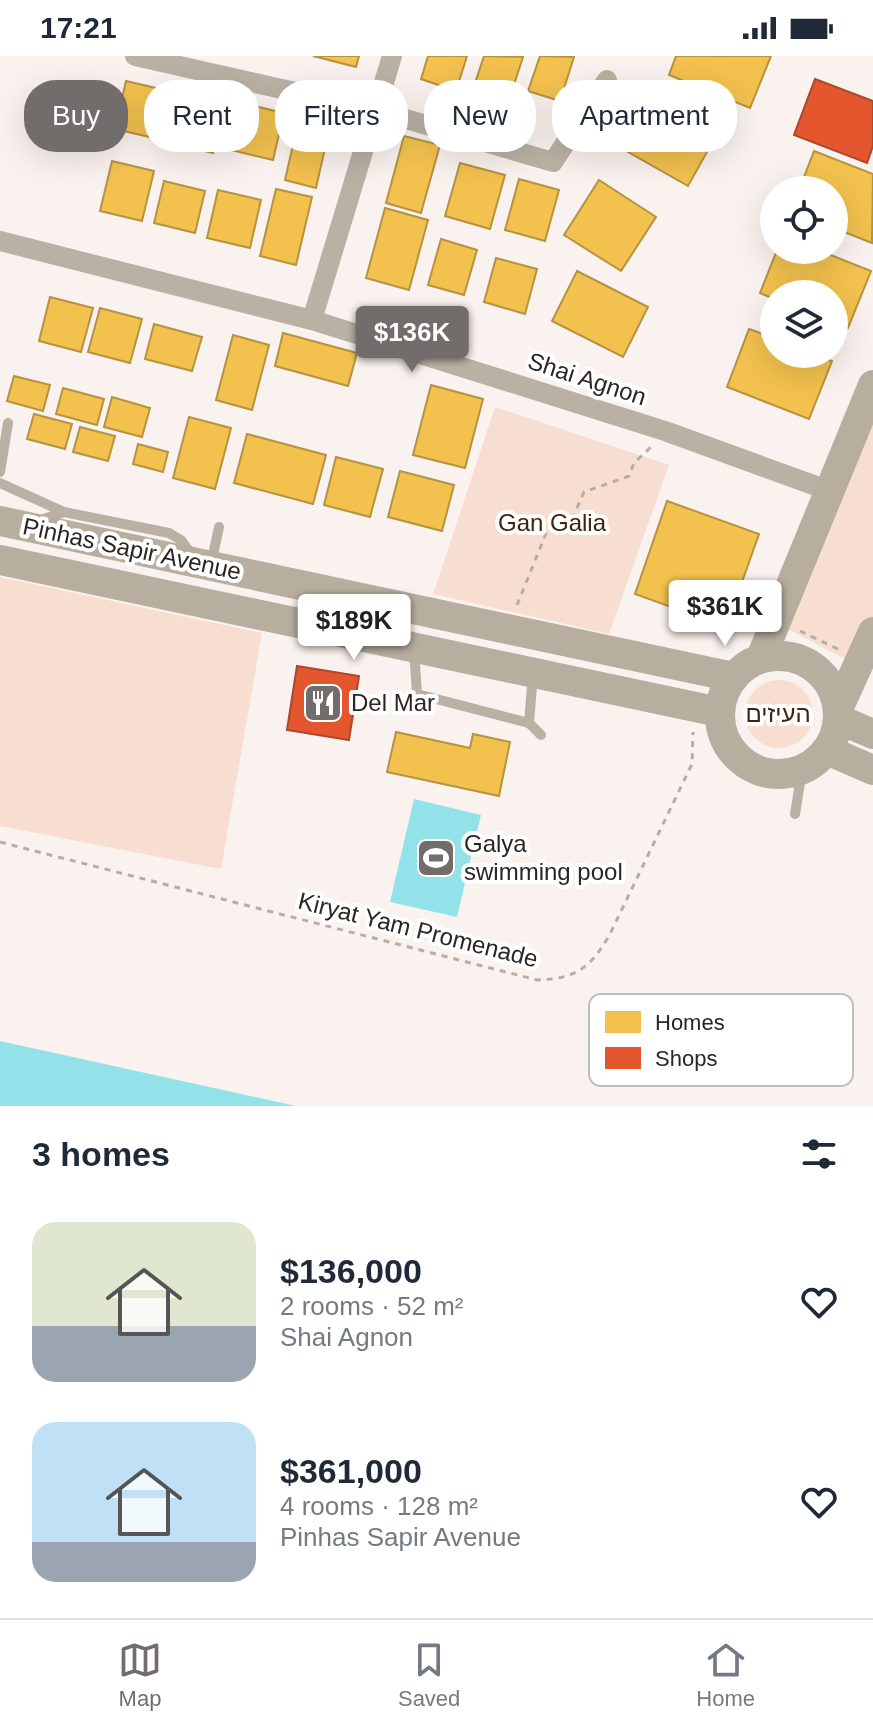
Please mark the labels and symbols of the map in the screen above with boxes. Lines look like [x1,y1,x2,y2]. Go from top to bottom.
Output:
pin: $136K [356,306,468,374]
street label: Shai Agnon [525,347,650,410]
park label: Gan Galia [498,509,607,536]
street label: Pinhas Sapir Avenue [21,512,244,585]
pin: $361K [669,580,781,648]
pin: $189K [298,594,410,662]
restaurant icon: Del Mar [302,682,344,724]
place label: Del Mar [351,689,435,716]
park label: העיזים [745,700,811,727]
place label: Galya swimming pool [464,830,623,885]
sports icon: Galya swimming pool [415,837,457,879]
street label: Kiryat Yam Promenade [296,887,541,972]
legend [589,994,853,1086]
text: Homes [655,1010,725,1035]
text: Shops [655,1046,717,1071]

